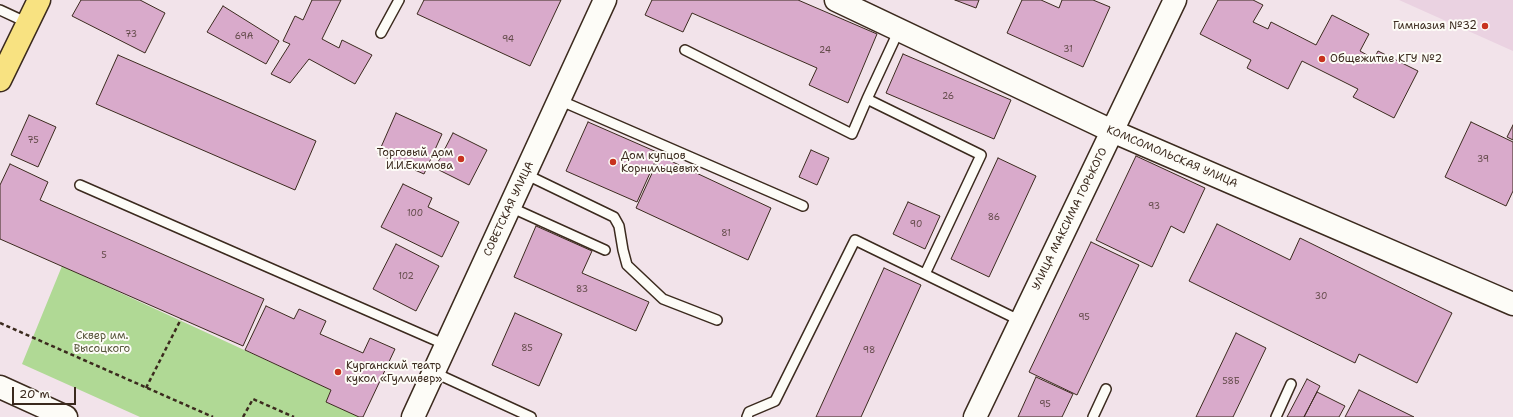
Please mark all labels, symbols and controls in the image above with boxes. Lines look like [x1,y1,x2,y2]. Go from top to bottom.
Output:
place label: Гимназия №32 [1393,19,1477,33]
marker: Гимназия №32 [1480,21,1490,31]
house number: 73 [125,30,137,40]
house number: 69А [235,32,253,42]
house number: 94 [502,35,514,45]
house number: 31 [1063,45,1073,55]
house number: 24 [819,46,831,56]
place label: Общежитие КГУ №2 [1330,52,1442,66]
marker: Общежитие КГУ №2 [1317,54,1327,64]
house number: 26 [942,92,954,102]
street label: КОМСОМОЛЬСКАЯ УЛИЦА [1104,123,1240,191]
house number: 75 [27,136,39,146]
place label: Торговый дом И.И.Екимова [377,146,453,172]
street label: УЛИЦА МАКСИМА ГОРЬКОГО [1030,146,1110,292]
place label: Дом купцов Корнильцевых [621,149,699,175]
marker: Торговый дом И.И.Екимова [456,154,466,164]
house number: 39 [1477,155,1489,165]
marker: Дом купцов Корнильцевых [608,157,618,167]
street label: СОВЕТСКАЯ УЛИЦА [481,159,537,259]
house number: 93 [1148,202,1160,212]
house number: 100 [407,209,423,219]
house number: 86 [988,213,1000,223]
house number: 90 [910,220,922,230]
house number: 81 [721,229,731,239]
house number: 5 [101,251,107,261]
house number: 102 [398,272,414,282]
house number: 83 [576,285,588,295]
house number: 30 [1315,292,1327,302]
house number: 95 [1078,313,1090,323]
park label: Сквер им. Высоцкого [74,329,130,355]
house number: 85 [521,344,533,354]
house number: 98 [863,346,875,356]
place label: Курганский театр кукол «Гулливер» [346,359,442,385]
marker: Курганский театр кукол «Гулливер» [333,367,343,377]
house number: 58Б [1222,377,1240,387]
scale bar [14,379,78,405]
text: 20 m [19,386,50,402]
house number: 95 [1039,400,1051,410]

